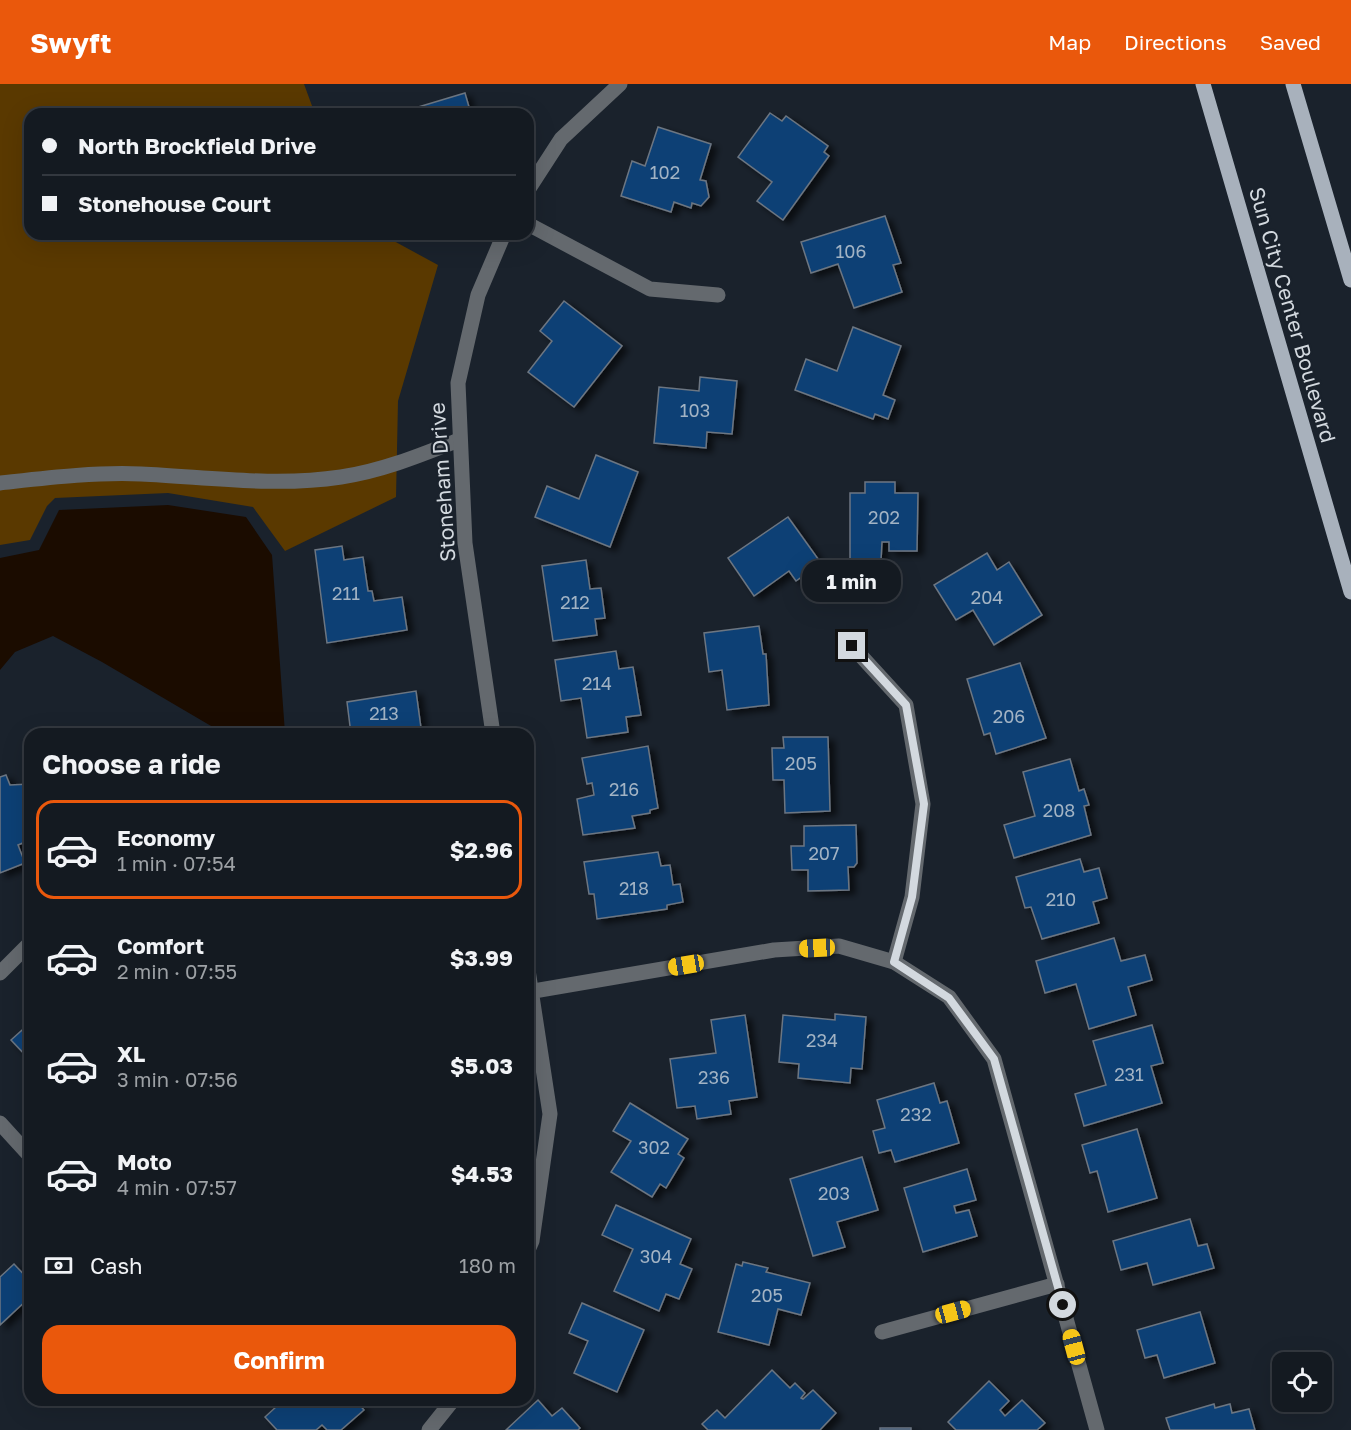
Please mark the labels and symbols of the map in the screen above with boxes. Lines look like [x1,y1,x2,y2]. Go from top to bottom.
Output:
house number: 102 [650,161,680,183]
street label: Sun City Center Boulevard [1244,184,1342,446]
house number: 106 [836,240,866,262]
house number: 103 [680,399,710,421]
street label: Stoneham Drive [423,401,461,563]
house number: 202 [868,506,900,528]
callout: 1 min [802,559,902,601]
house number: 211 [332,582,360,604]
house number: 204 [971,586,1003,608]
house number: 212 [560,591,590,613]
route end [838,632,865,659]
house number: 214 [582,672,612,694]
house number: 213 [369,702,399,724]
house number: 206 [993,705,1025,727]
house number: 205 [785,752,817,774]
house number: 216 [609,778,639,800]
house number: 208 [1043,799,1075,821]
house number: 207 [808,842,840,864]
house number: 218 [619,877,649,899]
house number: 210 [1046,888,1076,910]
car [799,938,835,958]
car [667,953,705,977]
house number: 234 [806,1029,838,1051]
house number: 231 [1114,1063,1144,1085]
house number: 236 [698,1066,730,1088]
house number: 232 [900,1103,932,1125]
house number: 302 [638,1136,670,1158]
house number: 203 [818,1182,850,1204]
house number: 304 [640,1245,672,1267]
house number: 205 [751,1284,783,1306]
route start [1049,1291,1076,1318]
car [933,1299,973,1325]
car [1061,1327,1087,1367]

